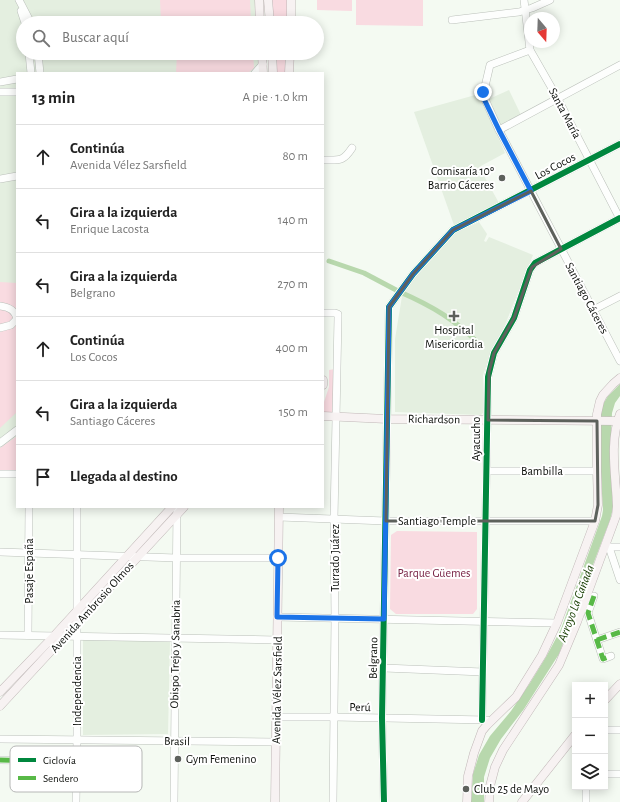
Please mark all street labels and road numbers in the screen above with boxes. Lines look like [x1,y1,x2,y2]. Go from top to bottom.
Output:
street label: Santa María [547,86,584,141]
street label: Los Cocos [533,150,577,182]
street label: Santiago Cáceres [563,260,611,336]
street label: Richardson [408,413,460,425]
street label: Ayacucho [470,417,483,461]
street label: Bambilla [521,465,563,477]
street label: Santiago Temple [398,515,476,527]
street label: Turrado Juárez [329,524,341,592]
street label: Pasaje España [23,538,36,604]
street label: Avenida Ambrosio Olmos [48,559,136,655]
street label: Obispo Trejo y Sanabria [168,599,183,708]
street label: Avenida Vélez Sarsfield [270,636,284,744]
street label: Belgrano [367,637,379,679]
street label: Independencia [71,656,83,726]
street label: Perú [349,701,371,713]
street label: Brasil [164,735,190,747]

